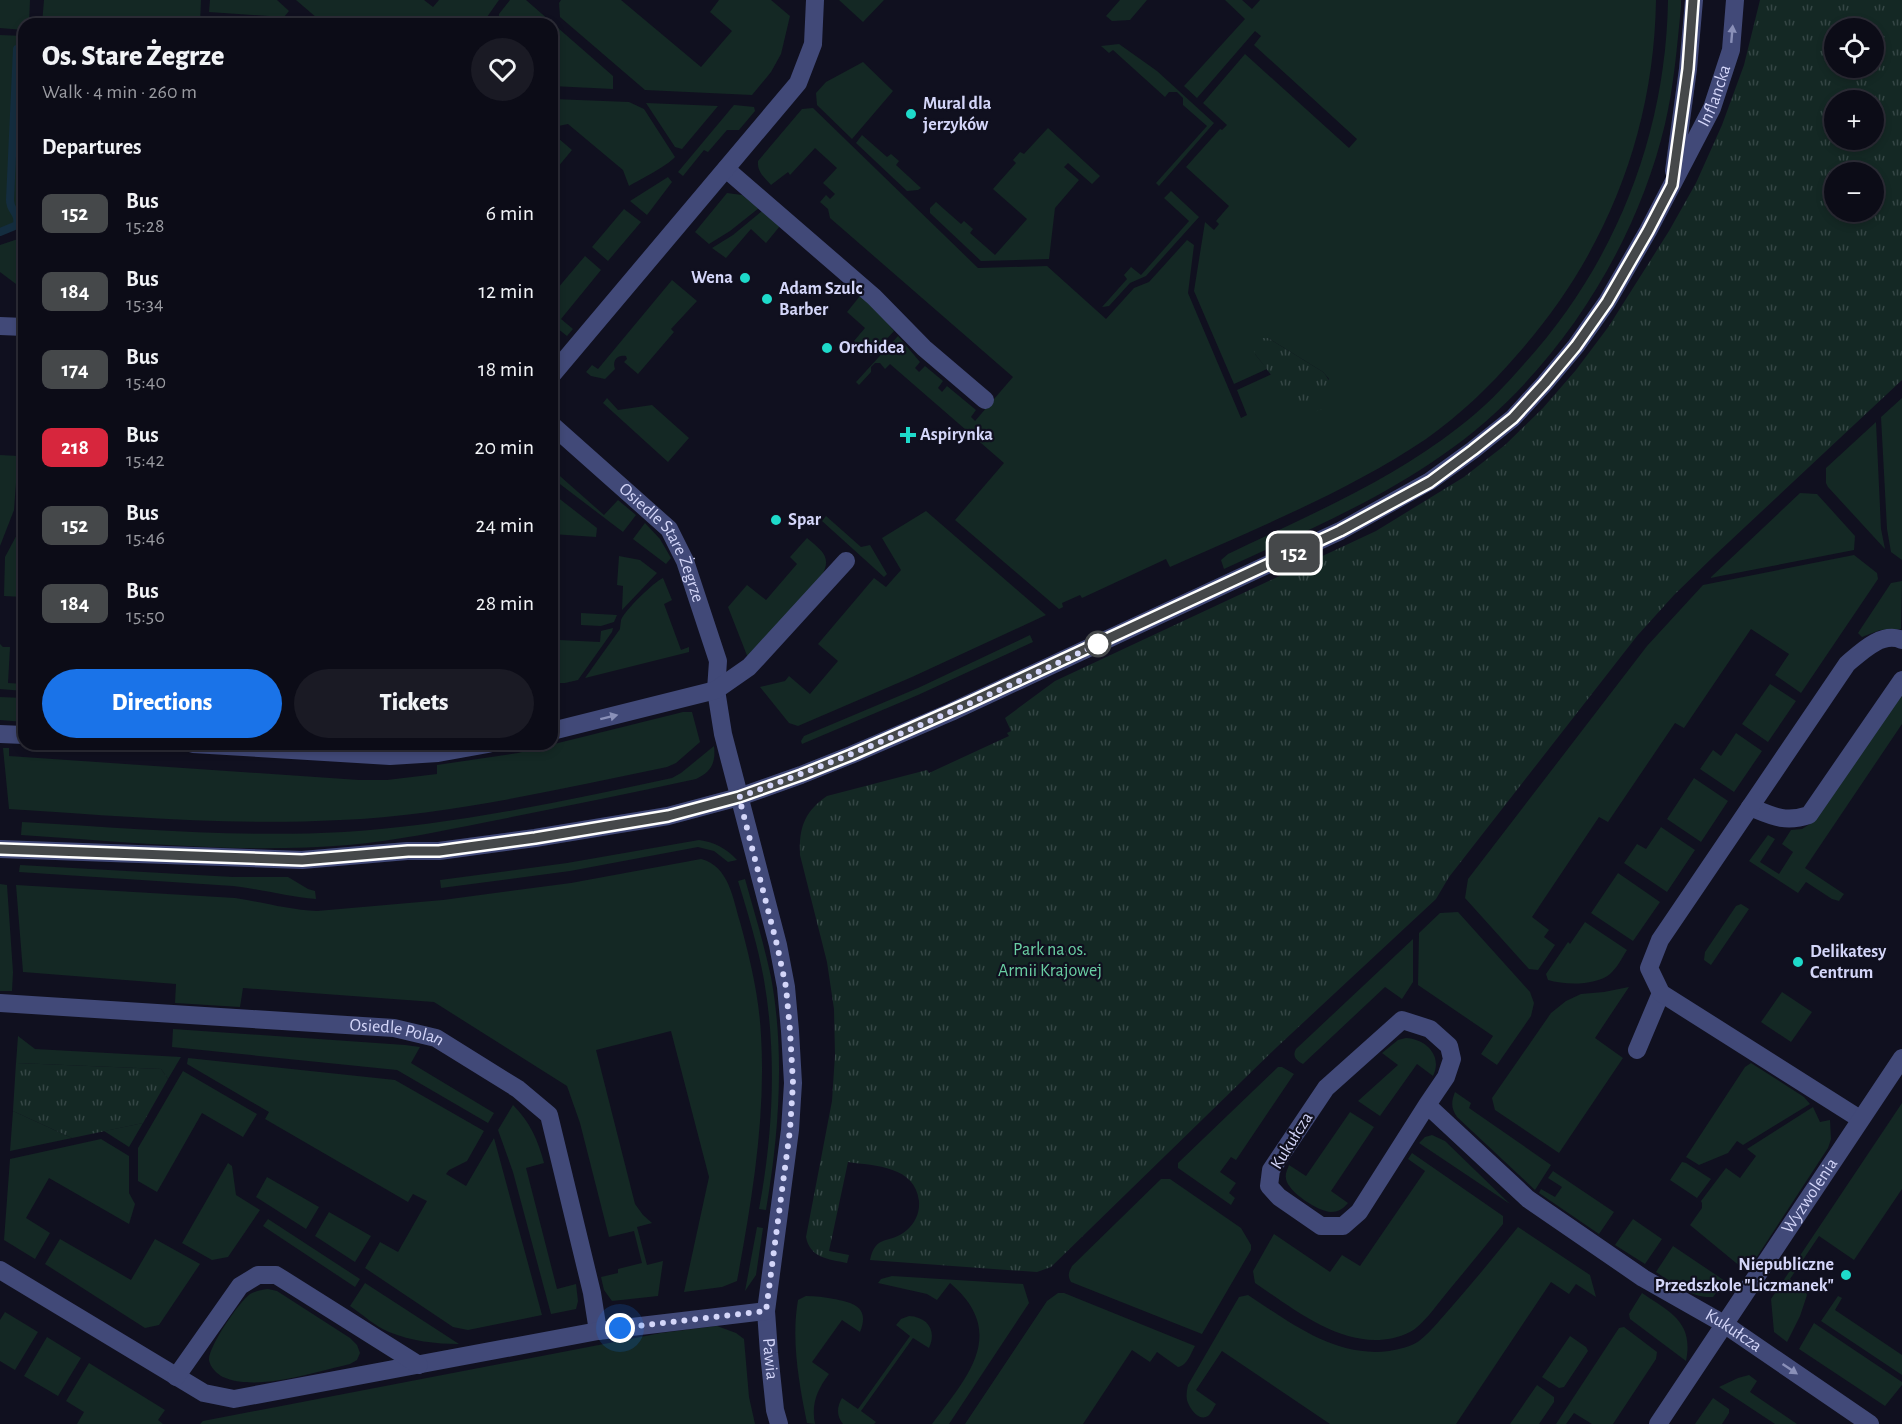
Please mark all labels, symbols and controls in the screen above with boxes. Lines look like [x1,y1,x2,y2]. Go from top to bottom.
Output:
map controls [1824,18,1884,222]
button: locate [1824,18,1884,78]
one-way arrow [1727,25,1737,44]
button: heart [471,38,534,101]
text: Os. Stare Żegrze [42,43,224,71]
street label: Inflancka [1695,63,1734,130]
text: Walk · 4 min · 260 m [42,82,197,102]
button: + [1824,90,1884,150]
place label: Mural dla jerzyków [923,95,992,134]
marker: Mural dla jerzyków [904,107,918,121]
text: Departures [42,136,142,158]
button: − [1824,162,1884,222]
text: Bus [126,190,159,212]
text: 6 min [486,202,534,224]
text: 152 [62,203,88,224]
text: 15:28 [126,216,164,236]
text: Bus [126,268,159,290]
place label: Wena [691,269,733,287]
marker: Wena [738,271,752,285]
text: 12 min [479,280,534,302]
place label: Adam Szulc Barber [779,280,862,319]
text: 184 [61,281,89,302]
marker: Adam Szulc Barber [760,292,774,306]
text: 15:34 [126,294,164,314]
place label: Orchidea [839,339,905,357]
marker: Orchidea [820,341,834,355]
text: Bus [126,346,159,368]
text: 18 min [478,358,534,380]
text: 174 [61,359,89,380]
text: 15:40 [126,372,166,392]
text: Bus [126,424,159,446]
place label: Aspirynka [920,426,993,444]
marker: Aspirynka [901,428,915,442]
text: 20 min [474,436,534,458]
text: 218 [61,437,89,458]
text: 15:42 [126,450,165,470]
street label: Osiedle Stare Żegrze [615,480,707,605]
text: Bus [126,502,159,524]
place label: Spar [788,511,822,529]
marker: Spar [769,513,783,527]
text: 24 min [476,514,534,536]
text: 152 [62,515,88,536]
text: 15:46 [126,528,165,548]
line badge: 152 [1260,534,1328,572]
text: 152 [1281,543,1307,564]
text: Bus [126,580,159,602]
text: 28 min [476,592,534,614]
text: 184 [61,593,89,614]
text: 15:50 [126,606,165,626]
unlabelled marker [1085,631,1111,657]
button: Directions [42,669,282,738]
button: Tickets [294,669,534,738]
one-way arrow [600,711,618,721]
park label: Park na os. Armii Krajowej [998,941,1102,980]
place label: Delikatesy Centrum [1810,943,1887,982]
marker: Delikatesy Centrum [1791,955,1805,969]
street label: Osiedle Polan [349,1016,447,1050]
street label: Kukułcza [1268,1109,1316,1173]
street label: Wyzwolenia [1779,1155,1841,1237]
place label: Niepubliczne Przedszkole "Liczmanek" [1655,1256,1834,1295]
marker: Niepubliczne Przedszkole "Liczmanek" [1839,1268,1853,1282]
street label: Kukułcza [1702,1306,1765,1356]
your location [605,1313,635,1343]
street label: Pawia [759,1337,781,1381]
one-way arrow [1781,1363,1797,1375]

